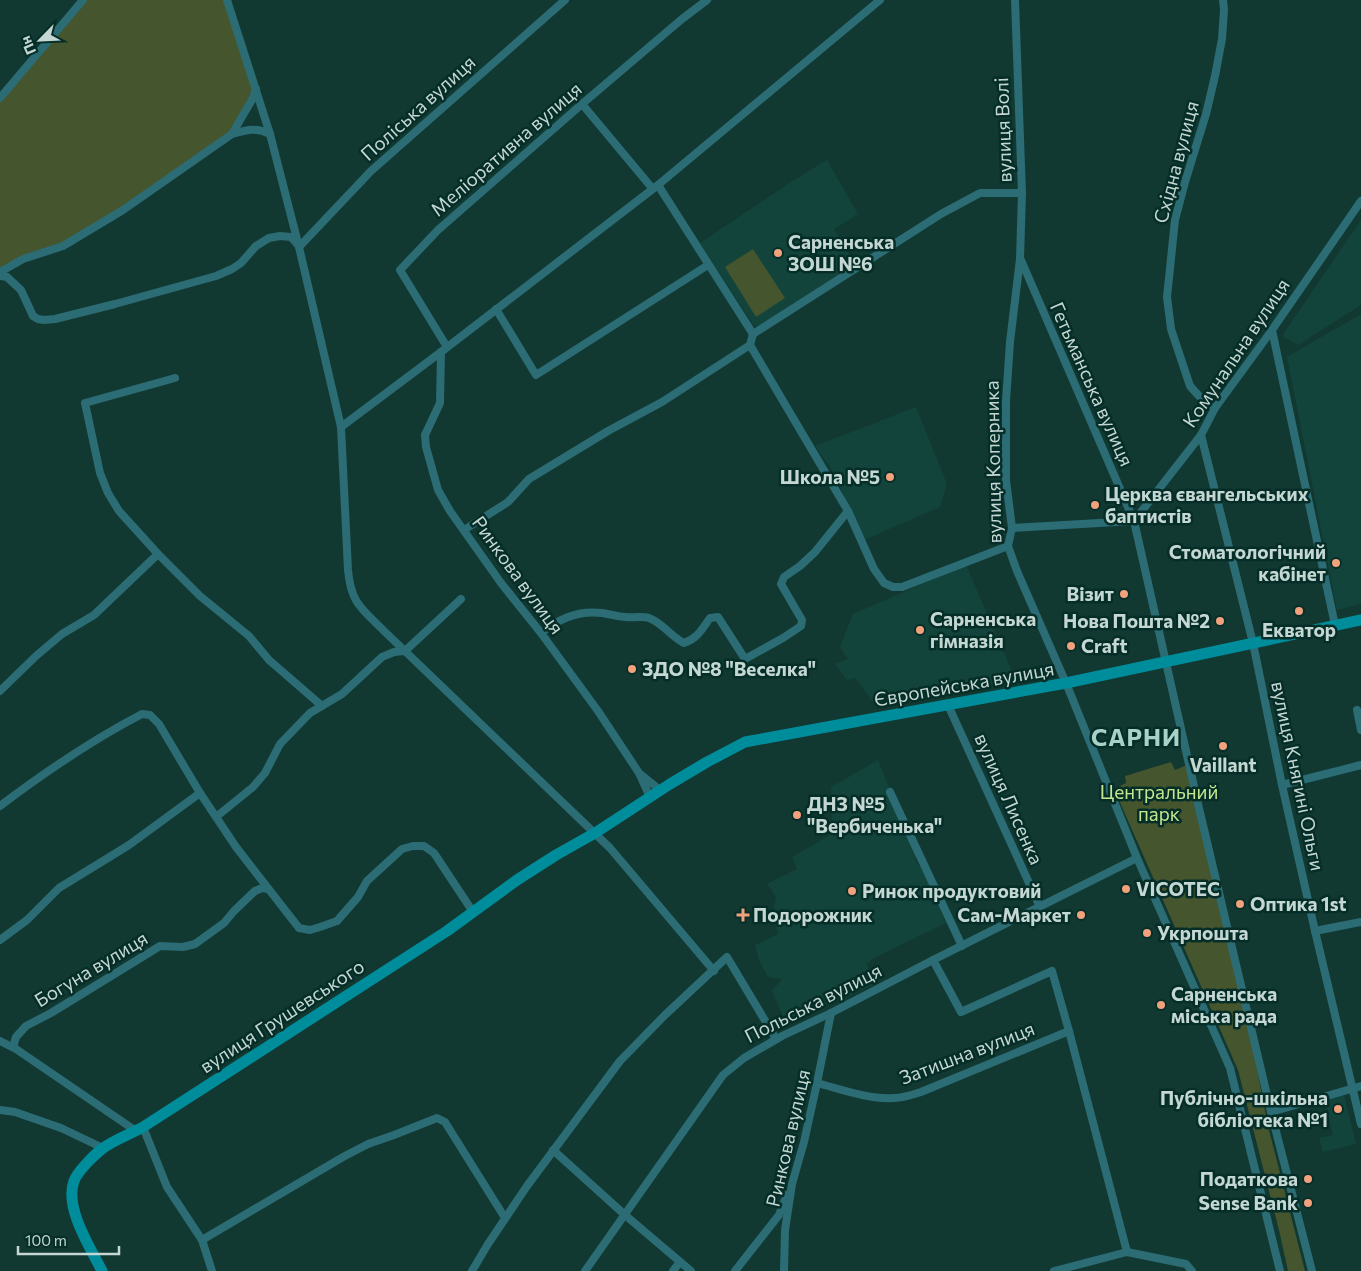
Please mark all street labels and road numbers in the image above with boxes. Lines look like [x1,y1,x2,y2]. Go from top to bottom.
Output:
street label: Поліська вулиця [356,50,480,165]
street label: Меліоративна вулиця [425,77,586,221]
street label: вулиця Волі [989,77,1016,183]
street label: Східна вулиця [1148,98,1203,225]
street label: Комунальна вулиця [1177,274,1294,431]
street label: Гетьманська вулиця [1046,298,1139,469]
street label: вулиця Коперника [980,380,1005,544]
street label: Ринкова вулиця [468,511,569,638]
street label: Європейська вулиця [872,656,1056,711]
street label: вулиця Княгині Ольги [1267,679,1330,873]
street label: вулиця Лисенка [970,730,1049,868]
street label: Богуна вулиця [30,926,151,1011]
street label: вулиця Грушевського [195,954,368,1077]
street label: Польська вулиця [740,958,885,1047]
street label: Затишна вулиця [896,1016,1038,1089]
street label: Ринкова вулиця [761,1067,815,1209]

